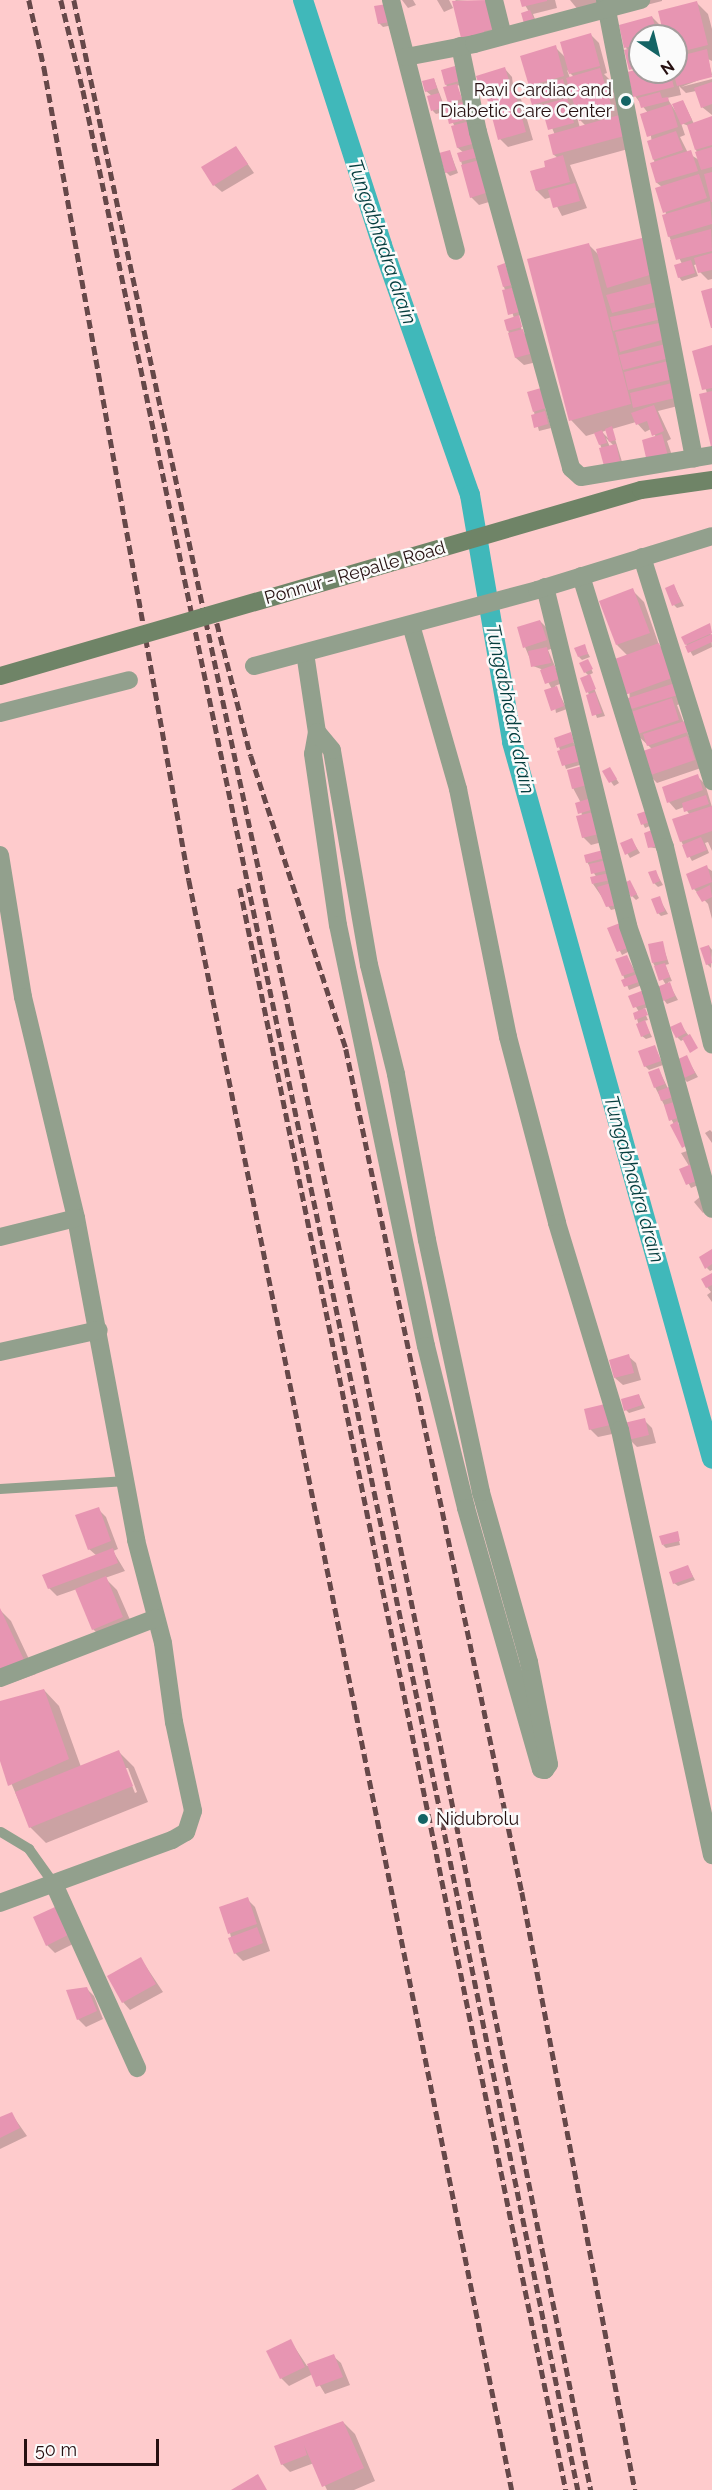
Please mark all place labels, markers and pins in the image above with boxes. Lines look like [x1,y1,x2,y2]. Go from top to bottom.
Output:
place label: Ravi Cardiac and Diabetic Care Center [440,80,612,122]
marker: Ravi Cardiac and Diabetic Care Center [617,92,635,110]
place label: Nidubrolu [436,1808,519,1830]
marker: Nidubrolu [414,1810,432,1828]

